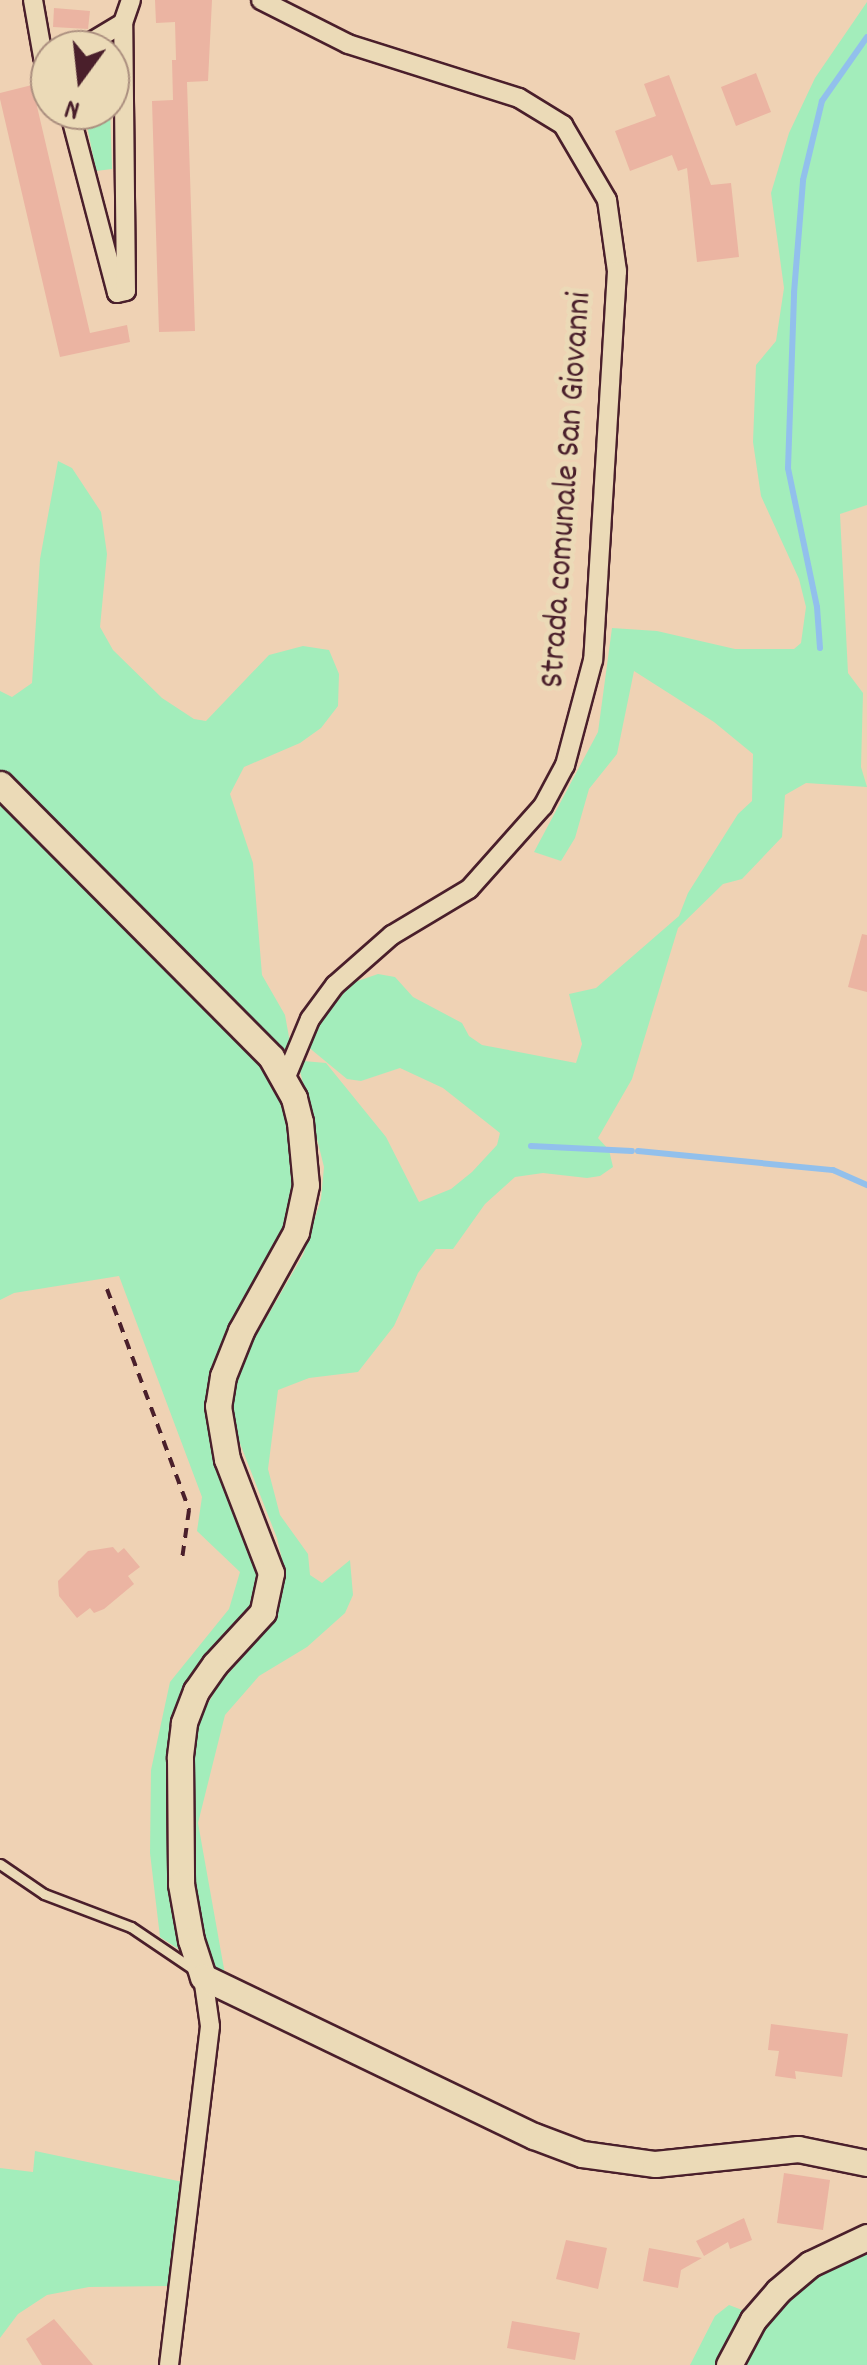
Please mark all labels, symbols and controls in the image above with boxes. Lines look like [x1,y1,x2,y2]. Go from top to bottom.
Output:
north arrow [30,30,130,130]
text: N [61,86,85,128]
street label: Strada comunale San Giovanni [533,290,603,690]

